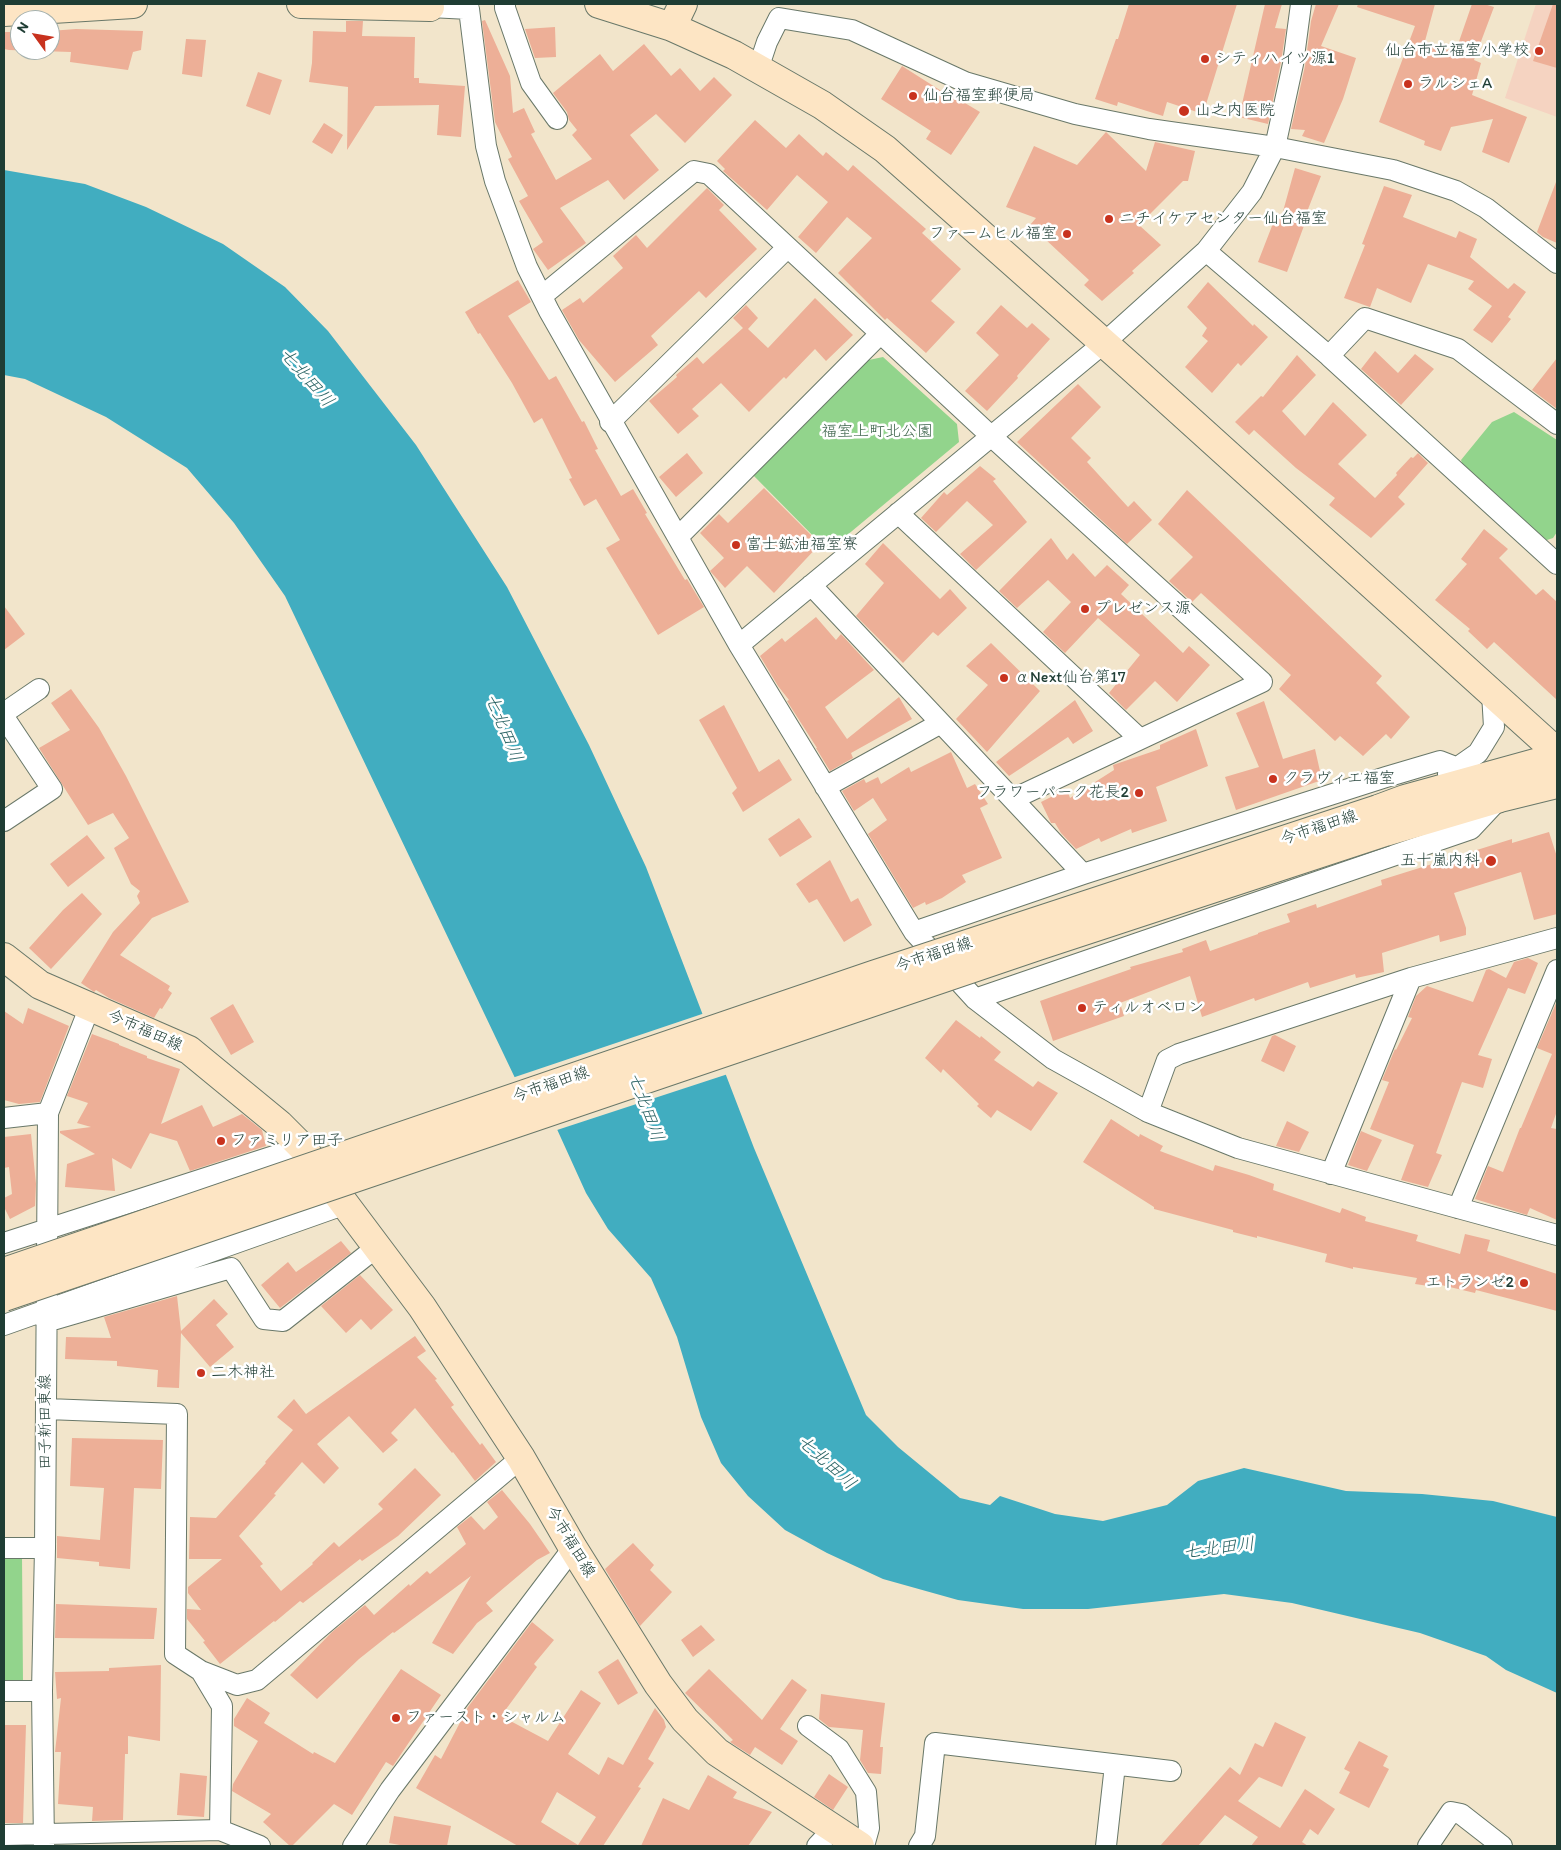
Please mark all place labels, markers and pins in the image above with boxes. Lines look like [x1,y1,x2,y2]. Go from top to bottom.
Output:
place label: 仙台市立福室小学校 [1385,41,1529,61]
marker: 仙台市立福室小学校 [1533,45,1545,57]
place label: シティハイツ源1 [1215,49,1334,69]
marker: シティハイツ源1 [1199,53,1211,65]
place label: ラルシェA [1418,74,1492,94]
marker: ラルシェA [1402,78,1414,90]
place label: 仙台福室郵便局 [923,86,1035,106]
marker: 仙台福室郵便局 [907,90,919,102]
place label: 山之内医院 [1195,101,1275,121]
marker: 山之内医院 [1177,104,1191,118]
place label: ニチイケアセンター仙台福室 [1119,209,1327,229]
marker: ニチイケアセンター仙台福室 [1103,213,1115,225]
place label: ファームヒル福室 [929,224,1057,244]
marker: ファームヒル福室 [1061,228,1073,240]
place label: 富士鉱油福室寮 [746,535,858,555]
marker: 富士鉱油福室寮 [730,539,742,551]
place label: プレゼンス源 [1095,599,1191,619]
marker: プレゼンス源 [1079,603,1091,615]
place label: αNext仙台第17 [1014,668,1126,688]
marker: αNext仙台第17 [998,672,1010,684]
place label: クラヴィエ福室 [1283,769,1395,789]
marker: クラヴィエ福室 [1267,773,1279,785]
place label: フラワーパーク花長2 [977,783,1129,803]
marker: フラワーパーク花長2 [1133,787,1145,799]
place label: 五十嵐内科 [1400,851,1480,871]
marker: 五十嵐内科 [1484,854,1498,868]
place label: ティルオベロン [1092,998,1204,1018]
marker: ティルオベロン [1076,1002,1088,1014]
place label: ファミリア田子 [231,1131,343,1151]
marker: ファミリア田子 [215,1135,227,1147]
place label: エトランゼ2 [1426,1273,1514,1293]
marker: エトランゼ2 [1518,1277,1530,1289]
place label: 二木神社 [211,1363,275,1383]
marker: 二木神社 [195,1367,207,1379]
place label: ファースト・シャルム [406,1708,566,1728]
marker: ファースト・シャルム [390,1712,402,1724]

